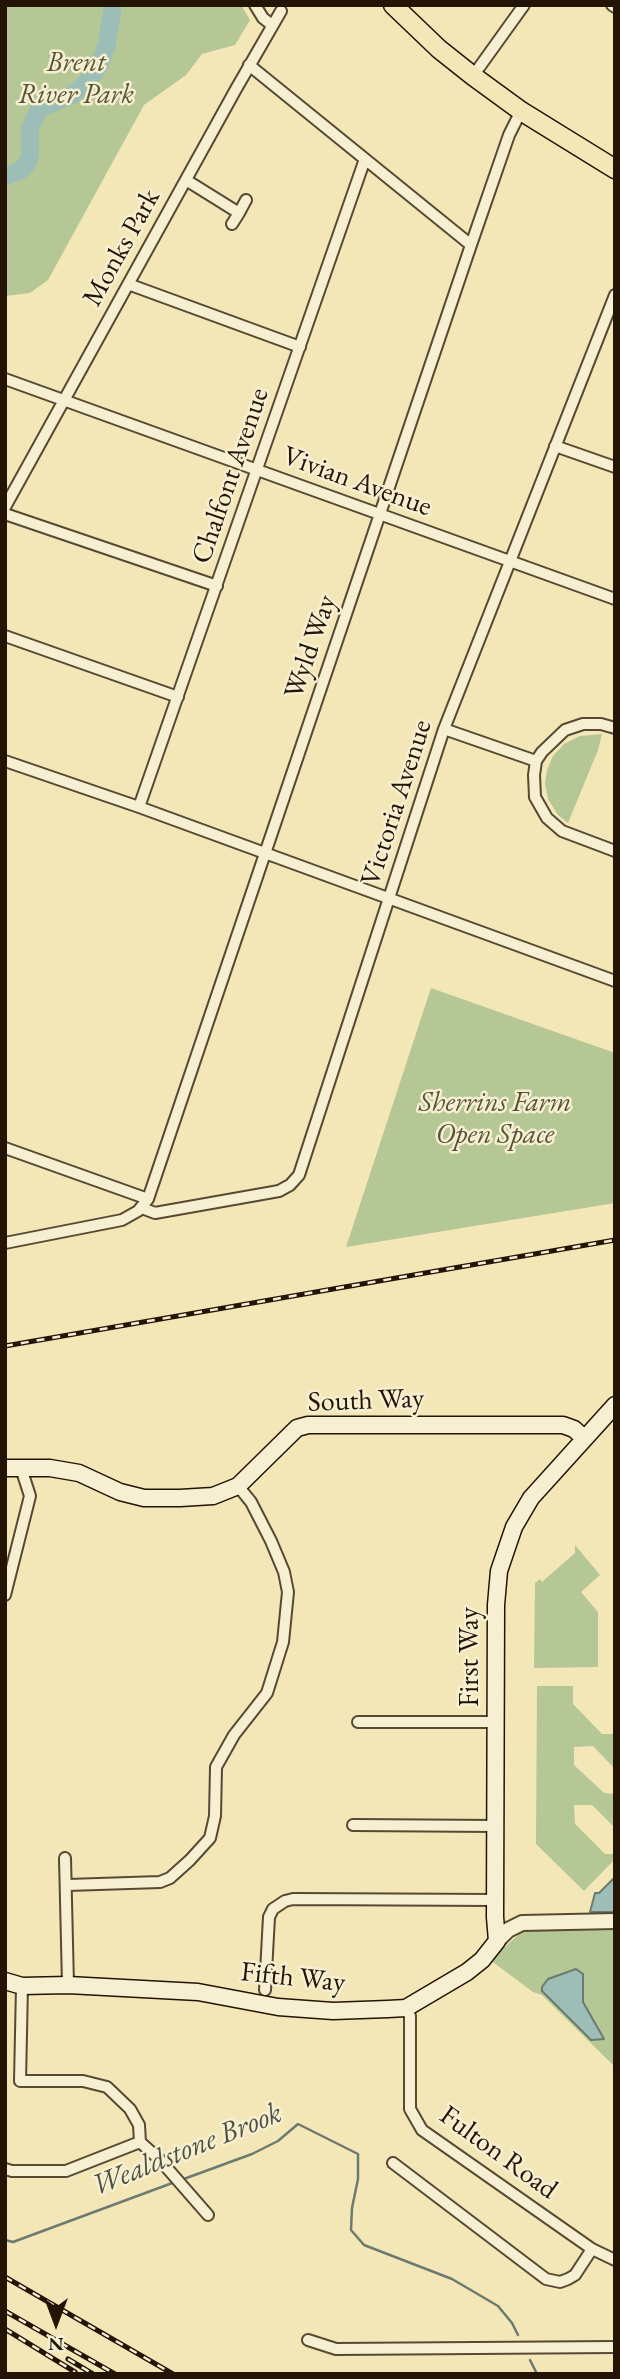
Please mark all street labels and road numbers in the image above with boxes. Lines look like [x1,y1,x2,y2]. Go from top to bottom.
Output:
street label: Monks Park [76,184,168,312]
street label: Chalfont Avenue [185,384,277,568]
street label: Vivian Avenue [278,440,436,524]
street label: Wyld Way [278,591,344,703]
street label: Victoria Avenue [354,716,440,890]
street label: South Way [307,1382,425,1420]
street label: First Way [453,1607,487,1707]
street label: Fifth Way [239,1956,347,2000]
street label: Fulton Road [433,2099,563,2207]

